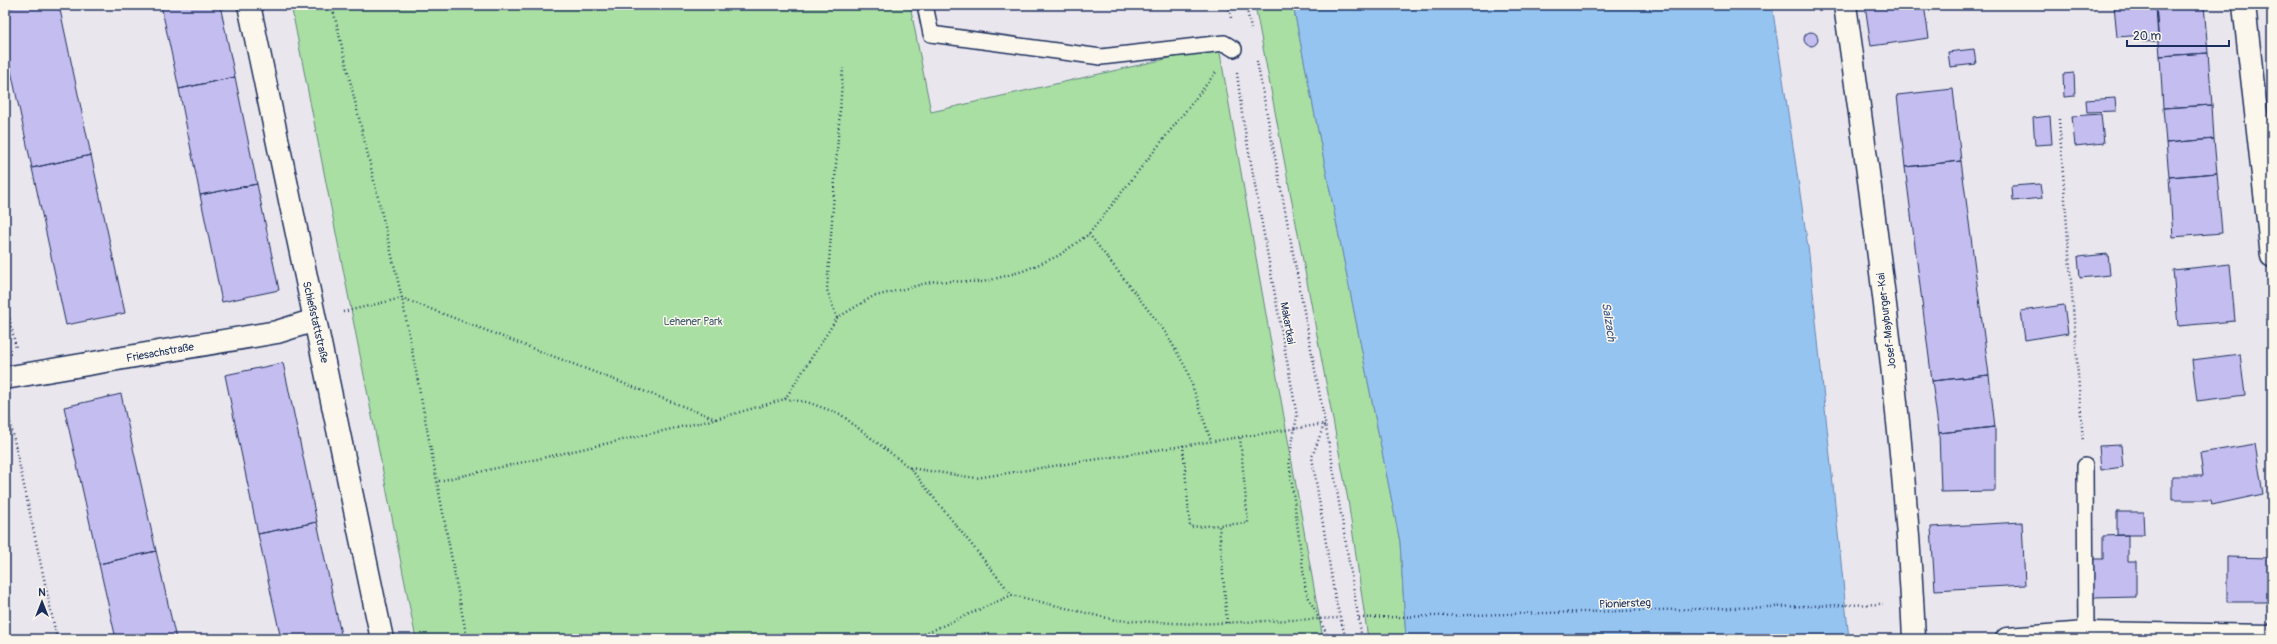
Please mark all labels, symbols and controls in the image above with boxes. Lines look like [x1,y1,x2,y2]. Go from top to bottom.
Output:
scale bar [2127,22,2229,48]
text: 20 m [2133,29,2162,44]
street label: Josef-Mayburger-Kai [1874,272,1899,370]
street label: Schießstattstraße [300,280,331,365]
street label: Makartkai [1277,301,1298,345]
water label: Salzach [1598,302,1619,344]
park label: Lehener Park [663,315,723,328]
street label: Friesachstraße [125,340,196,365]
north arrow [22,582,62,622]
text: N [38,586,46,599]
street label: Pioniersteg [1599,596,1652,611]

